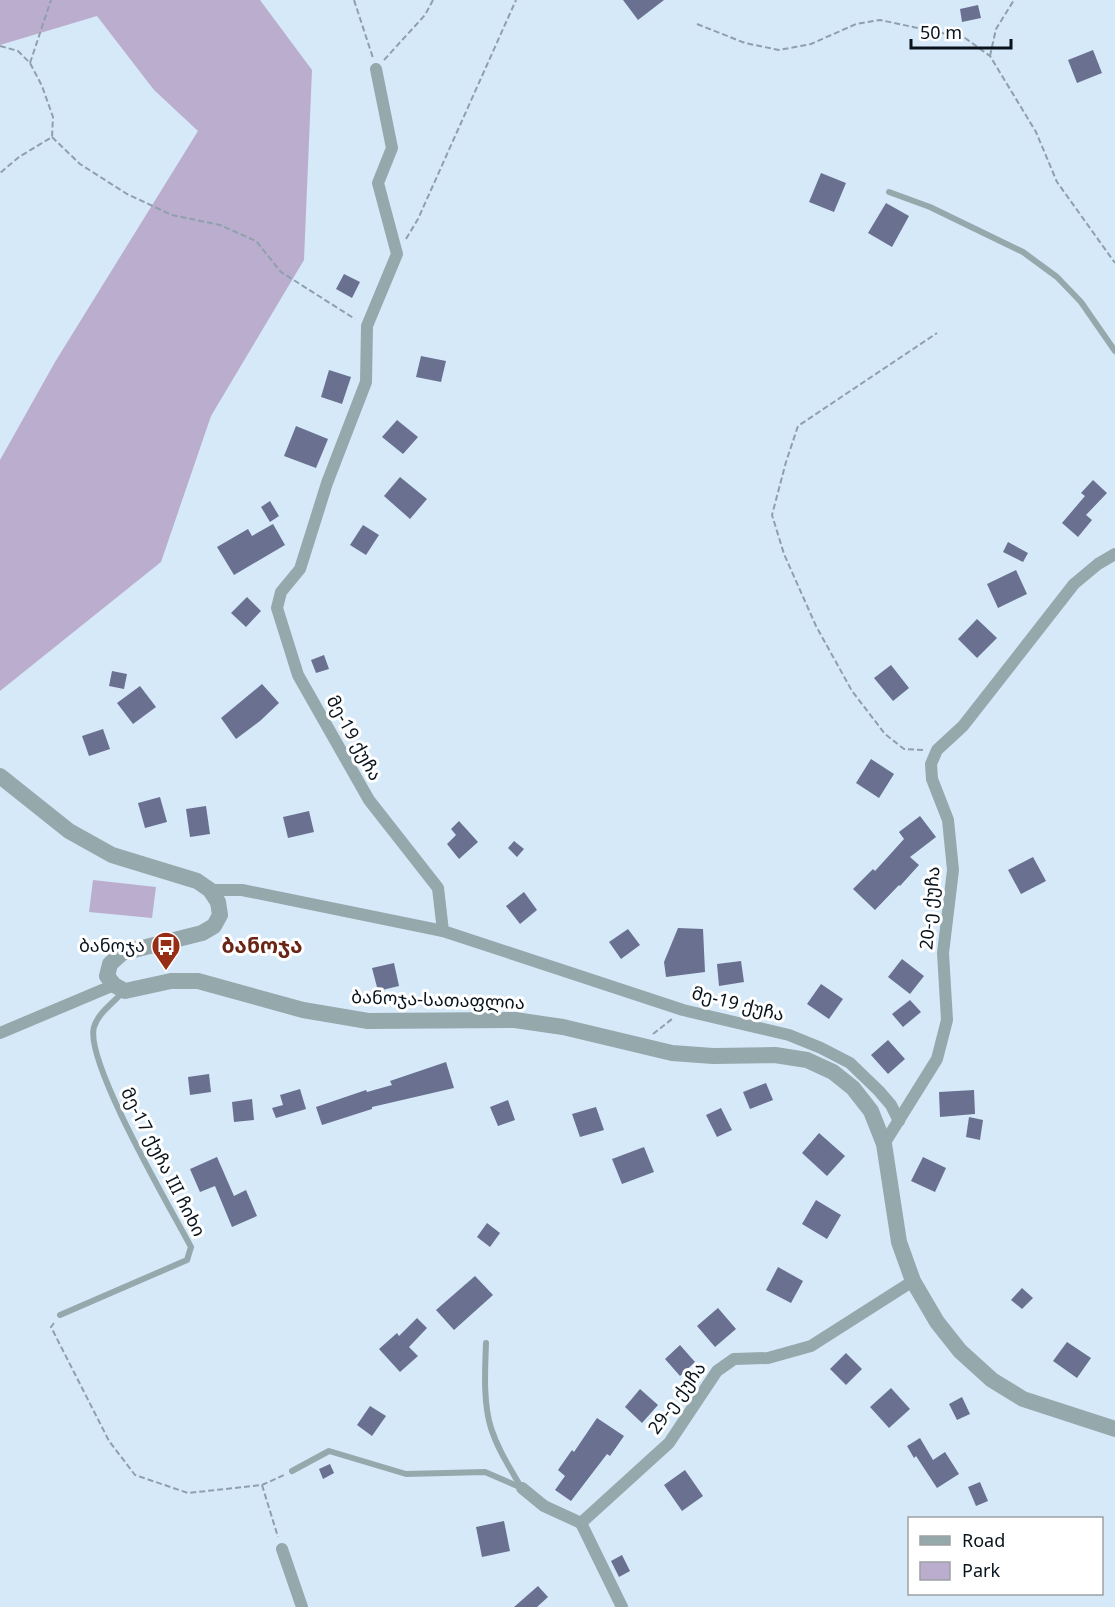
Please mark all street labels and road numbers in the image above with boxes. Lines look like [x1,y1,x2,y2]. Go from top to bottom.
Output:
street label: მე-19 ქუჩა [322,690,388,785]
street label: 20-ე ქუჩა [913,865,945,951]
street label: მე-19 ქუჩა [690,980,787,1026]
street label: ბანოჯა-სათაფლია [351,984,525,1014]
street label: მე-17 ქუჩა III ჩიხი [116,1083,212,1240]
street label: 29-ე ქუჩა [642,1357,710,1438]

